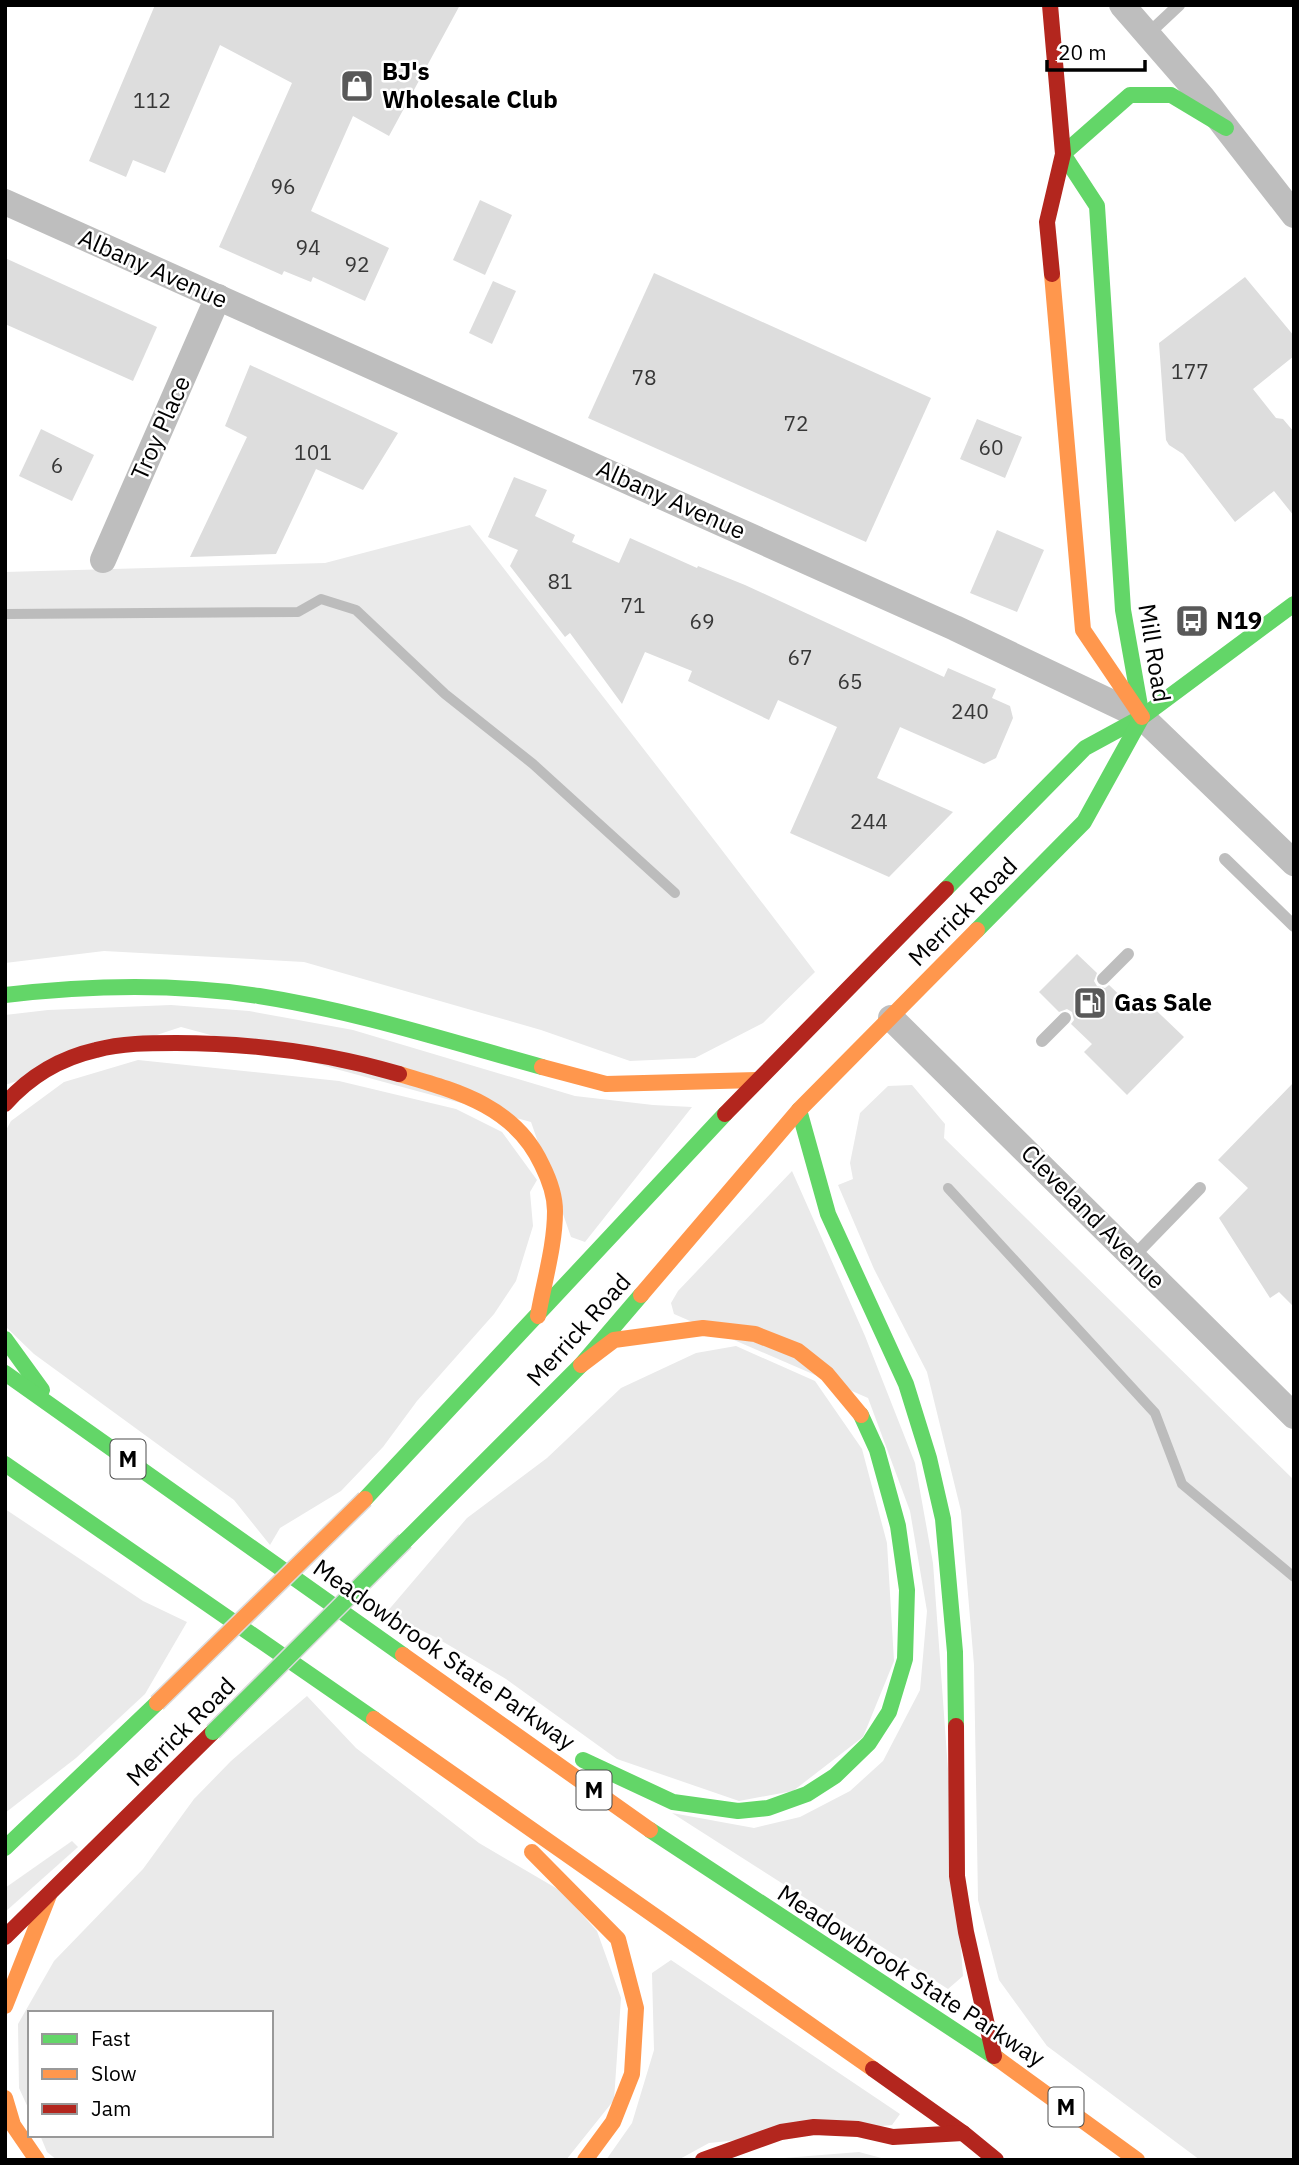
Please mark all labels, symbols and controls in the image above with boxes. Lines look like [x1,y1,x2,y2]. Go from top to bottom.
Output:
scale bar [1047,28,1145,72]
text: 20 m [1058,38,1107,66]
place label: BJ's Wholesale Club [382,55,558,115]
shop icon: BJ's Wholesale Club [338,67,376,105]
house number: 112 [133,86,171,114]
house number: 96 [270,172,296,200]
street label: Albany Avenue [74,221,233,315]
house number: 94 [295,233,321,261]
house number: 92 [344,250,370,278]
house number: 177 [1171,357,1209,385]
house number: 78 [631,363,657,391]
street label: Troy Place [123,370,197,485]
house number: 72 [783,409,809,437]
house number: 60 [978,433,1004,461]
house number: 101 [294,438,332,466]
house number: 6 [51,451,63,479]
street label: Albany Avenue [592,452,751,546]
house number: 81 [547,567,573,595]
house number: 71 [620,591,646,619]
street label: Mill Road [1131,601,1179,704]
bus stop icon: N19 [1173,602,1211,640]
place label: N19 [1216,604,1262,636]
house number: 69 [689,607,715,635]
house number: 67 [787,643,813,671]
house number: 65 [837,667,863,695]
house number: 240 [951,697,989,725]
house number: 244 [850,807,888,835]
street label: Merrick Road [901,850,1024,973]
fuel station icon: Gas Sale [1071,984,1109,1022]
place label: Gas Sale [1114,986,1212,1018]
street label: Cleveland Avenue [1015,1137,1173,1295]
street label: Merrick Road [519,1266,638,1393]
road number: M [110,1440,146,1478]
street label: Meadowbrook State Parkway [307,1551,582,1757]
street label: Merrick Road [119,1670,242,1793]
road number: M [576,1770,612,1810]
street label: Meadowbrook State Parkway [772,1877,1051,2074]
legend [28,2011,273,2137]
text: Fast [91,2024,131,2052]
text: Slow [91,2059,137,2087]
road number: M [1048,2088,1084,2126]
text: Jam [91,2094,131,2122]

